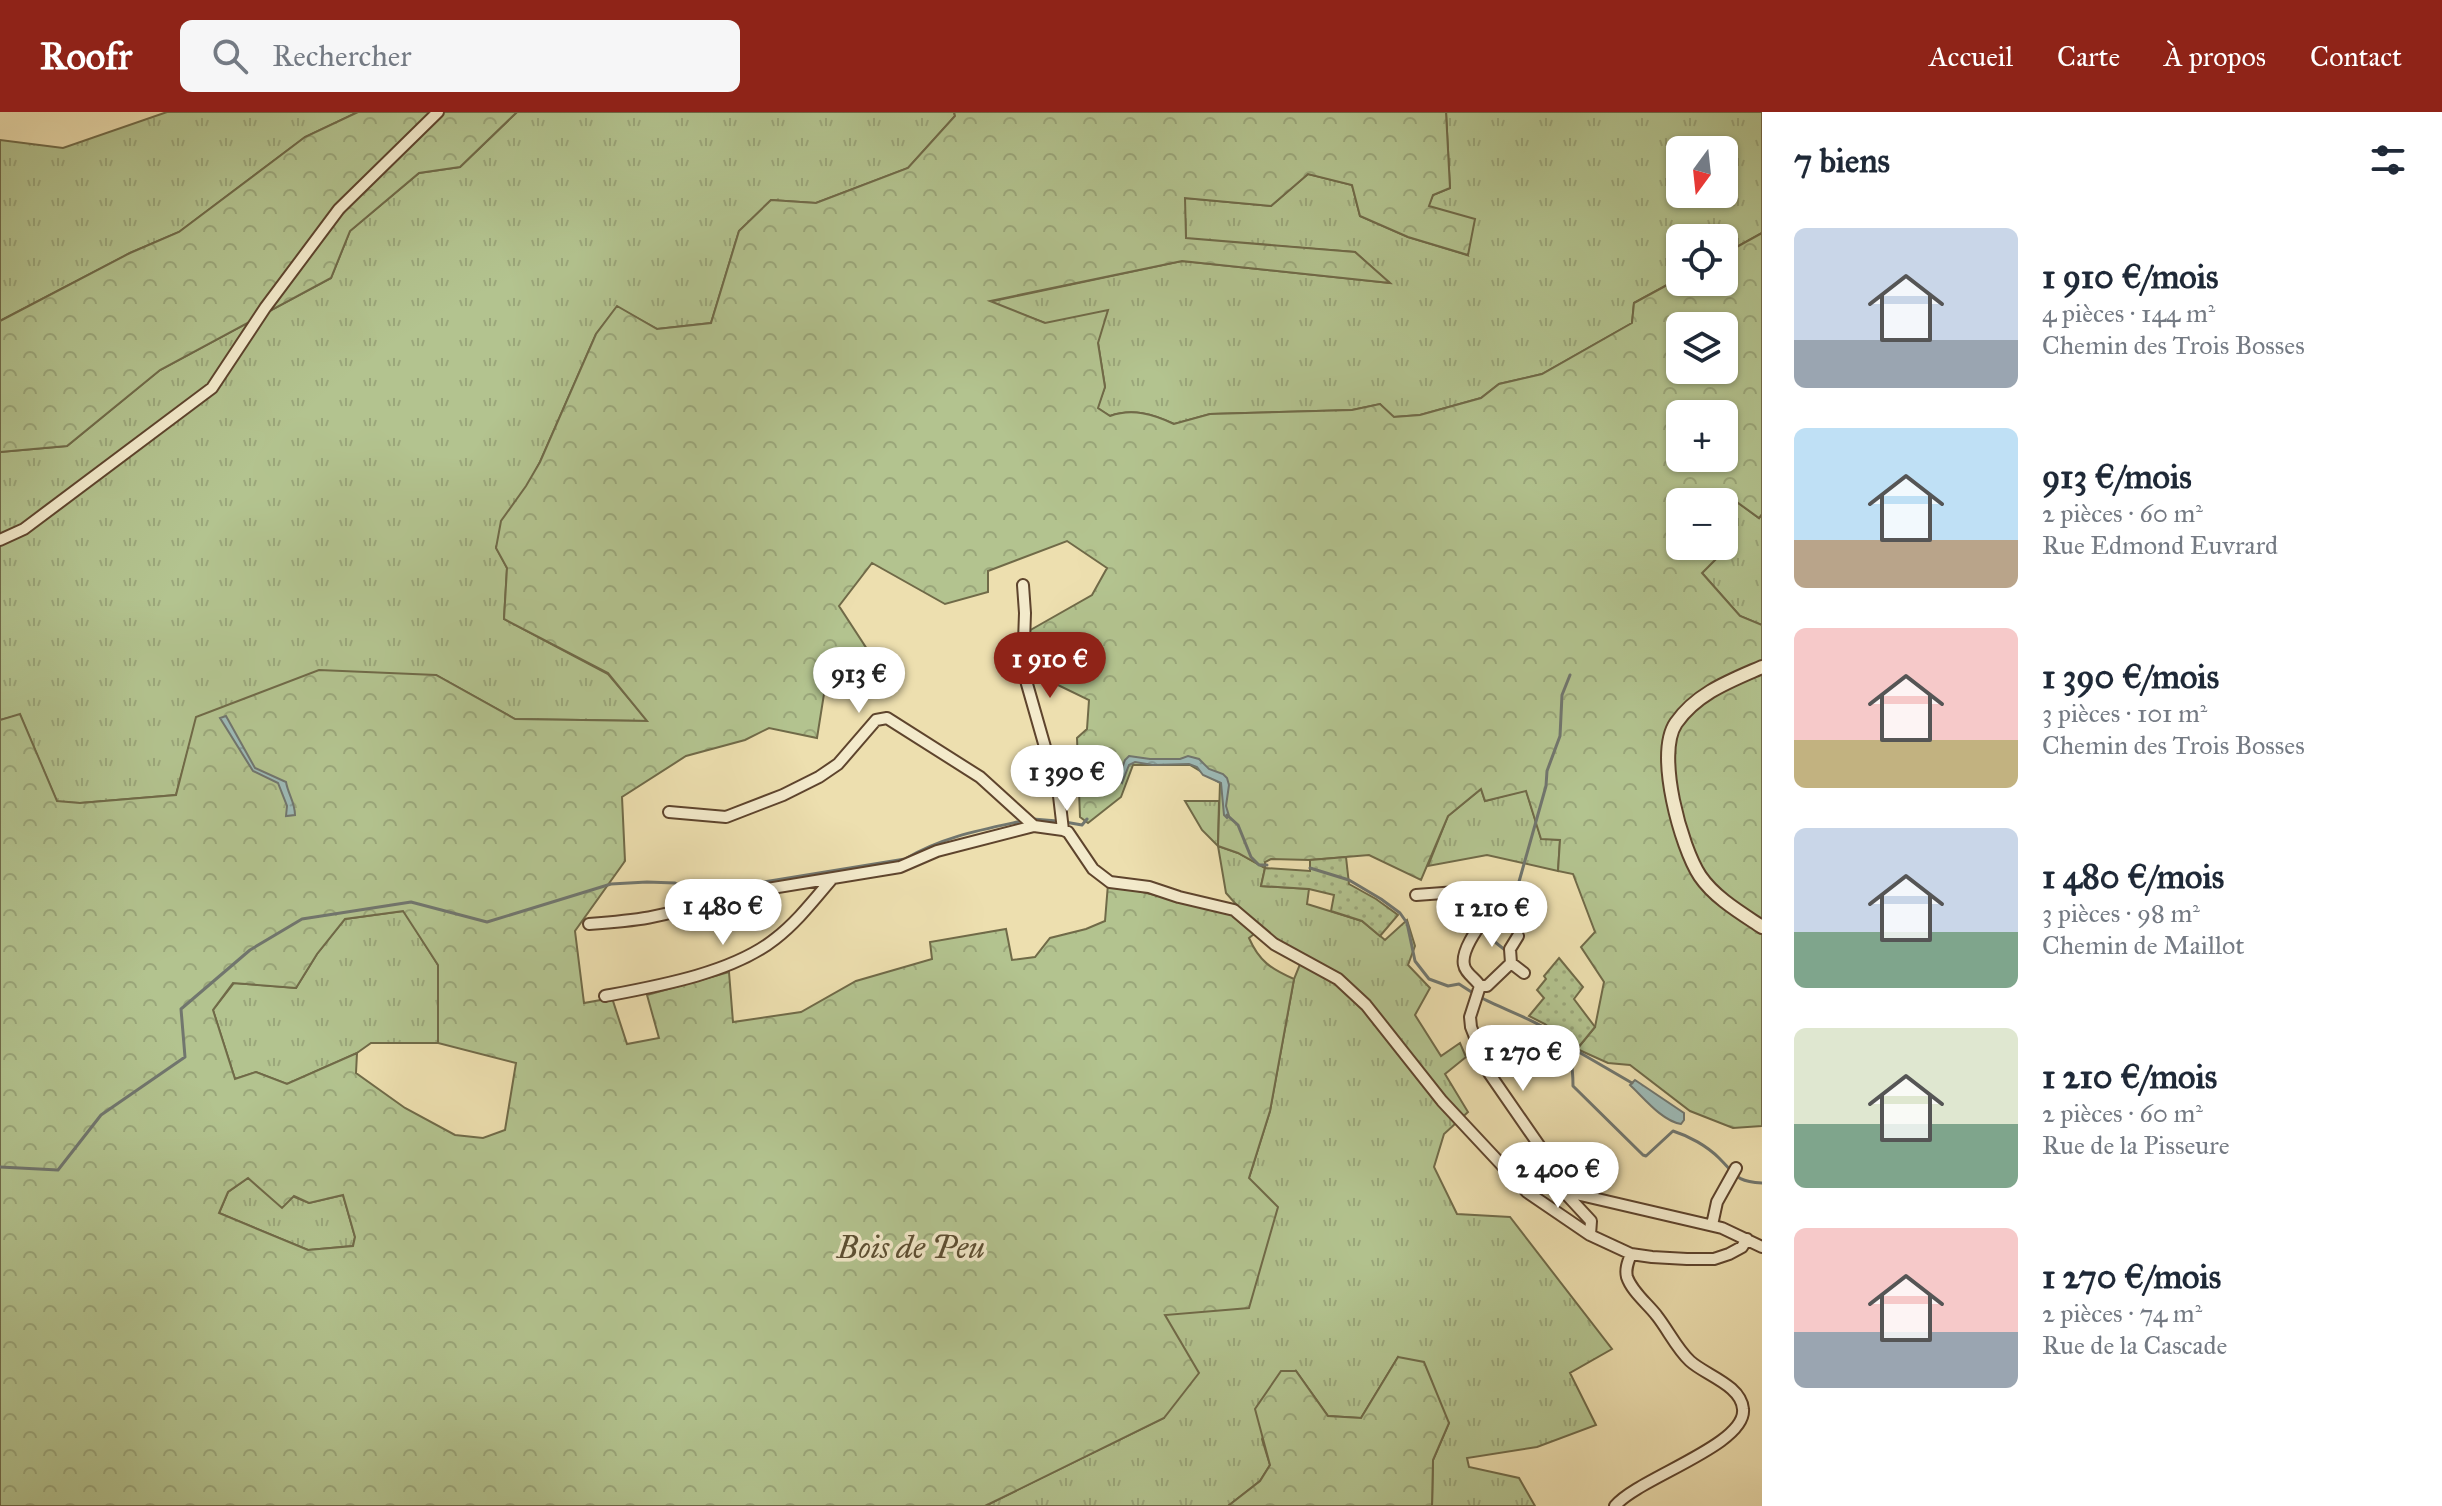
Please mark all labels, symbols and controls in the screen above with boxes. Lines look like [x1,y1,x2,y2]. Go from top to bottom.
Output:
search box [180,20,740,92]
text: Roofr [40,33,132,79]
icon: search [208,34,252,78]
text: Rechercher [272,38,412,74]
text: Accueil [1929,39,2013,74]
text: Carte [2057,39,2120,74]
text: À propos [2164,39,2266,74]
text: Contact [2310,39,2402,74]
north arrow [1666,136,1738,208]
map controls [1666,136,1738,560]
icon: filters [2366,138,2410,182]
text: 7 biens [1794,140,1890,181]
button: locate [1666,224,1738,296]
text: 1 910 €/mois [2042,256,2219,297]
icon: home [1858,260,1954,356]
text: 4 pièces · 144 m² [2042,297,2215,329]
button: layers [1666,312,1738,384]
text: Chemin des Trois Bosses [2042,329,2305,361]
button: + [1666,400,1738,472]
text: 913 €/mois [2042,456,2192,497]
icon: home [1858,460,1954,556]
button: − [1666,488,1738,560]
text: 2 pièces · 60 m² [2042,497,2203,529]
text: Rue Edmond Euvrard [2042,529,2278,561]
pin: 1 910 € [976,632,1124,700]
text: 1 910 € [1012,642,1088,674]
pin: 913 € [803,647,915,715]
text: 1 390 €/mois [2042,656,2219,697]
text: 913 € [831,657,887,689]
icon: home [1858,660,1954,756]
text: 3 pièces · 101 m² [2042,697,2207,729]
text: Chemin des Trois Bosses [2042,729,2305,761]
pin: 1 390 € [993,745,1141,813]
text: 1 390 € [1029,755,1105,787]
text: 1 480 €/mois [2042,856,2224,897]
icon: home [1858,860,1954,956]
pin: 1 480 € [649,879,797,947]
pin: 1 210 € [1418,881,1566,949]
text: 1 480 € [683,889,763,921]
text: 1 210 € [1454,891,1530,923]
text: 3 pièces · 98 m² [2042,897,2200,929]
text: Chemin de Maillot [2042,929,2244,961]
pin: 1 270 € [1449,1025,1597,1093]
text: 1 270 € [1484,1035,1562,1067]
text: 1 210 €/mois [2042,1056,2217,1097]
icon: home [1858,1060,1954,1156]
text: 2 pièces · 60 m² [2042,1097,2203,1129]
text: Rue de la Pisseure [2042,1129,2230,1161]
pin: 2 400 € [1484,1142,1632,1210]
text: 2 400 € [1516,1152,1600,1184]
park label: Bois de Peu [835,1228,985,1267]
text: 1 270 €/mois [2042,1256,2221,1297]
icon: home [1858,1260,1954,1356]
text: 2 pièces · 74 m² [2042,1297,2202,1329]
text: Rue de la Cascade [2042,1329,2227,1361]

